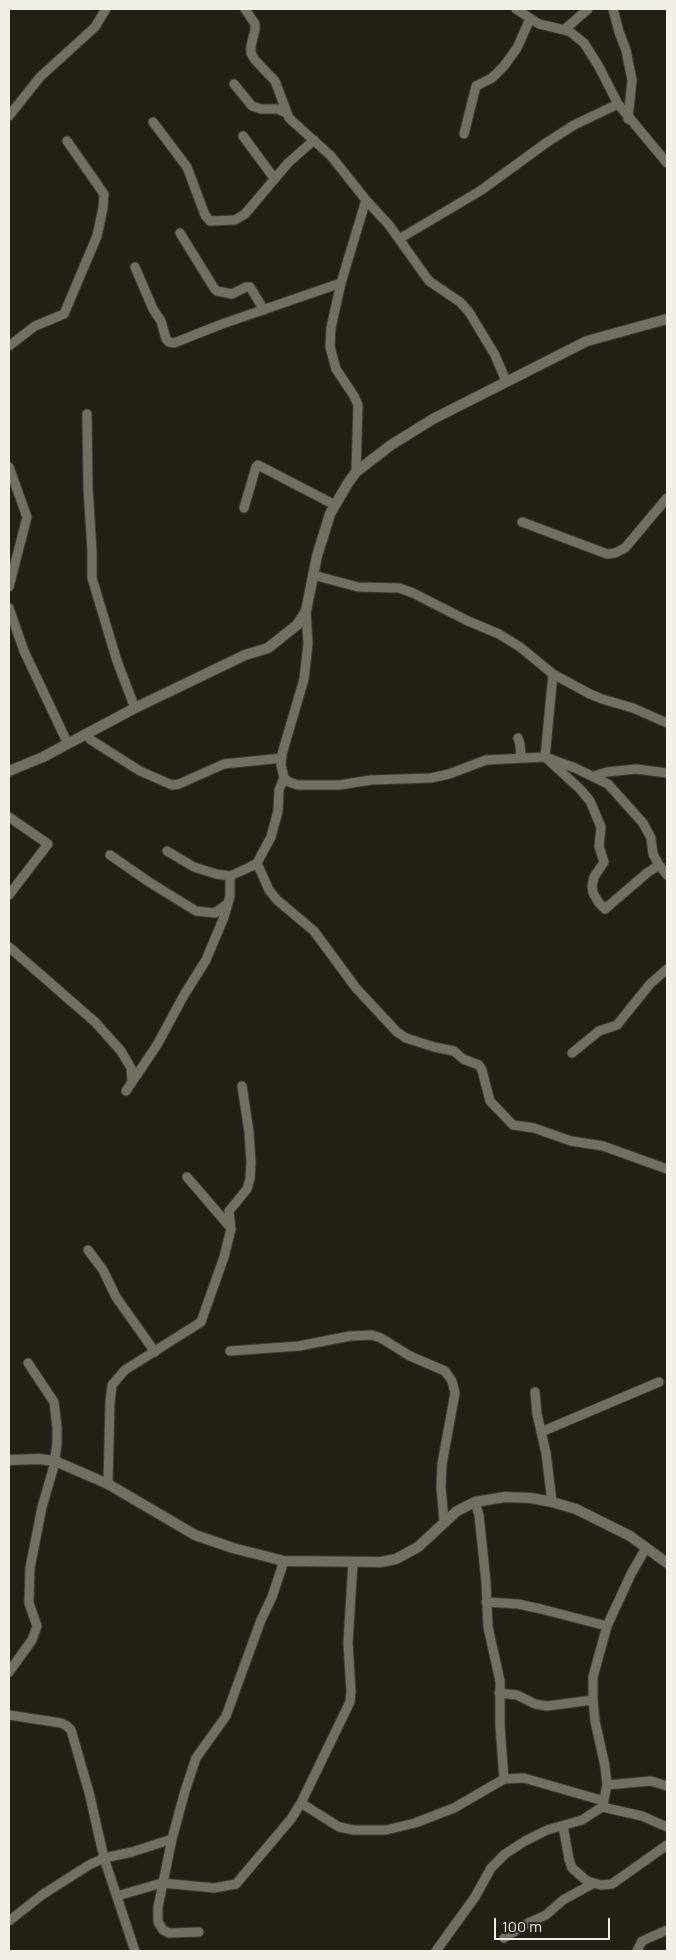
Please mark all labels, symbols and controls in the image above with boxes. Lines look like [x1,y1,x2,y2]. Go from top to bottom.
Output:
scale bar [496,1908,612,1940]
text: 100 m [502,1916,542,1937]

